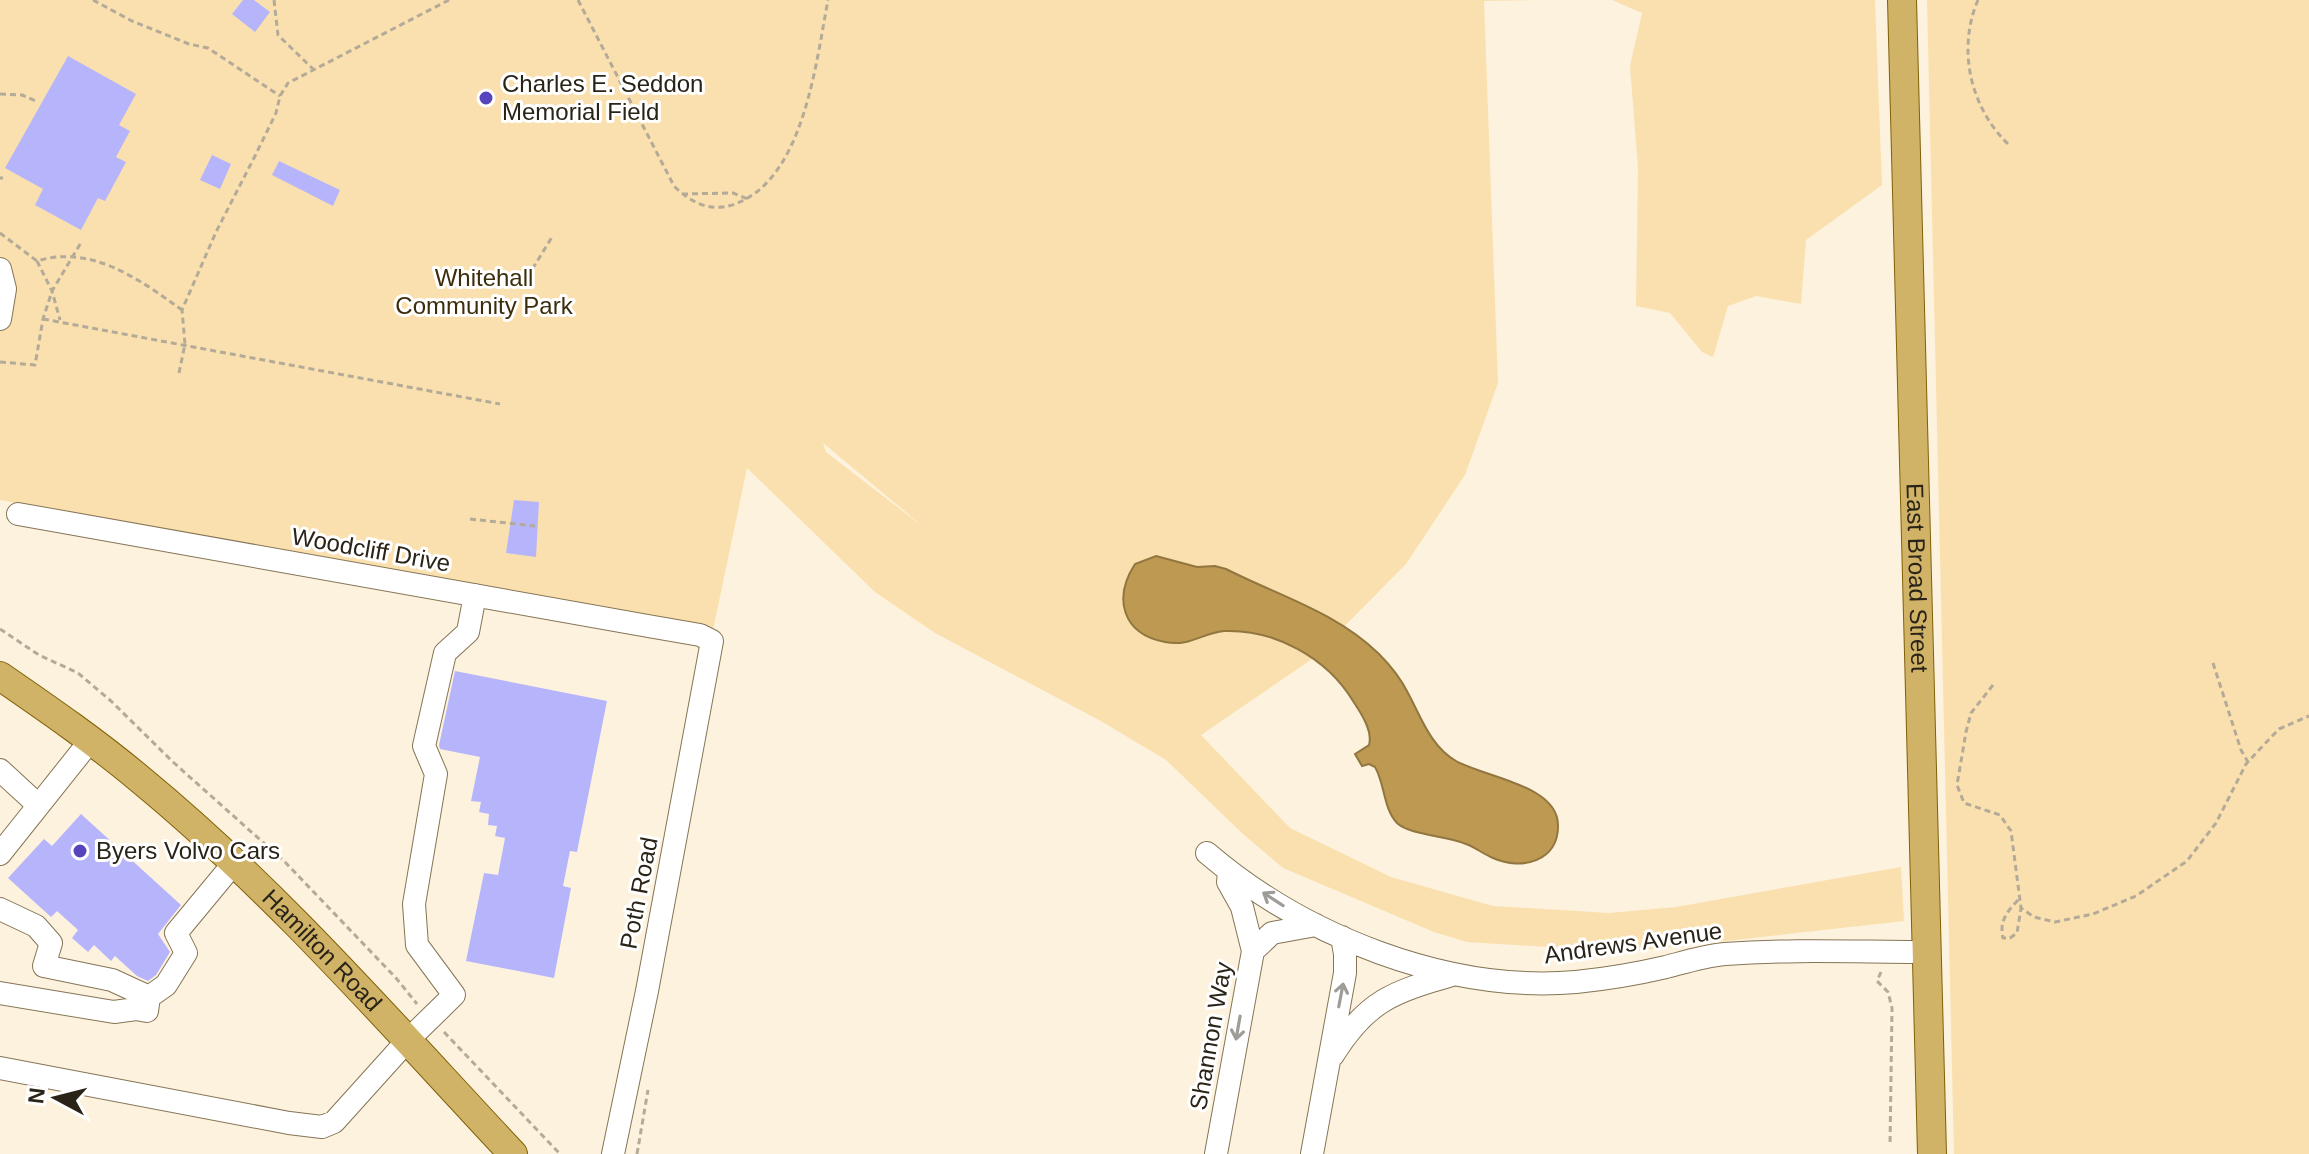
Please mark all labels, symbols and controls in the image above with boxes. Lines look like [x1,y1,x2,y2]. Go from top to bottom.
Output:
place label: Charles E. Seddon Memorial Field [502,70,703,125]
marker: Charles E. Seddon Memorial Field [477,89,495,107]
park label: Whitehall Community Park [395,264,574,319]
street label: East Broad Street [1902,483,1933,673]
street label: Woodcliff Drive [290,522,452,577]
street label: Poth Road [614,835,663,951]
place label: Byers Volvo Cars [96,837,280,864]
marker: Byers Volvo Cars [71,842,89,860]
street label: Hamilton Road [257,884,387,1016]
one-way arrow [1262,890,1284,907]
street label: Andrews Avenue [1542,917,1724,968]
street label: Shannon Way [1184,960,1237,1112]
one-way arrow [1335,982,1350,1008]
one-way arrow [1230,1015,1245,1040]
north arrow [16,1058,96,1138]
text: N [23,1086,50,1105]

